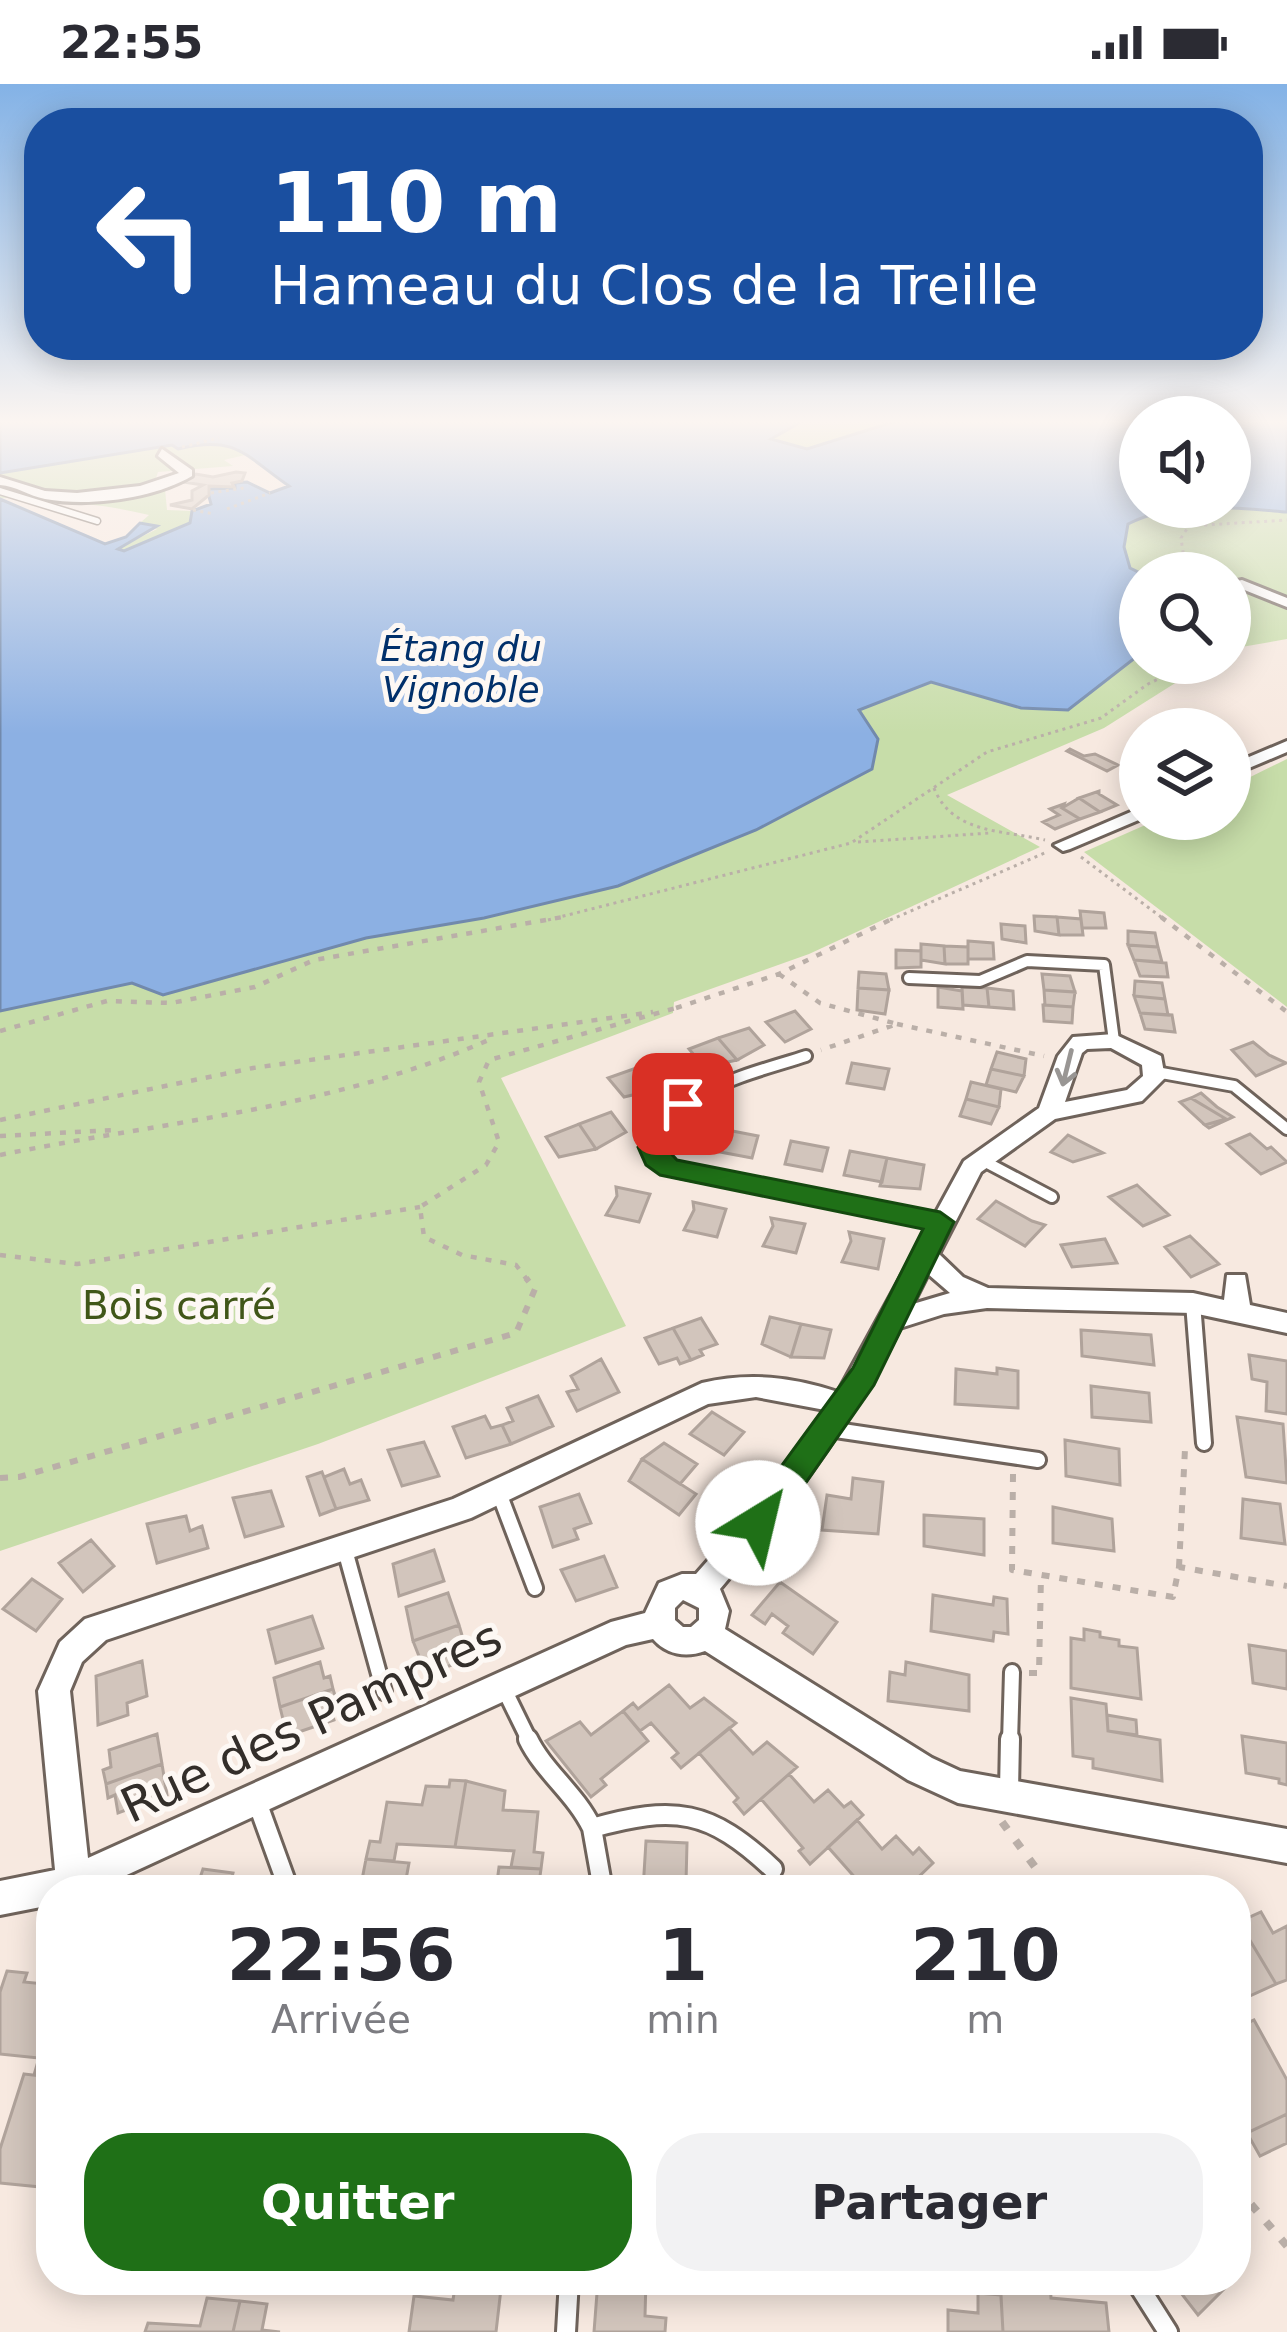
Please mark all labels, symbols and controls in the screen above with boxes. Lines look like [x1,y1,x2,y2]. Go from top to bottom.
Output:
text: 22:55 [60,16,203,69]
text: 110 m [270,154,562,252]
icon: left [72,156,228,312]
text: Hameau du Clos de la Treille [270,254,1038,317]
map controls [1119,396,1251,840]
button: sound [1119,396,1251,528]
button: search [1119,552,1251,684]
water label: Étang du Vignoble [380,628,542,710]
button: layers [1119,708,1251,840]
one-way arrow [1055,1048,1077,1086]
pin [632,1053,734,1155]
icon: arrive [650,1071,716,1137]
park label: Bois carré [82,1283,276,1328]
position arrow [695,1460,821,1586]
street label: Rue des Pampres [112,1608,510,1834]
text: 22:56 [226,1913,456,1997]
text: 1 [658,1913,708,1997]
text: 210 [910,1913,1060,1997]
text: Arrivée [271,1997,411,2042]
text: min [646,1997,720,2042]
text: m [966,1997,1004,2042]
button: Quitter [84,2133,632,2271]
button: Partager [656,2133,1203,2271]

